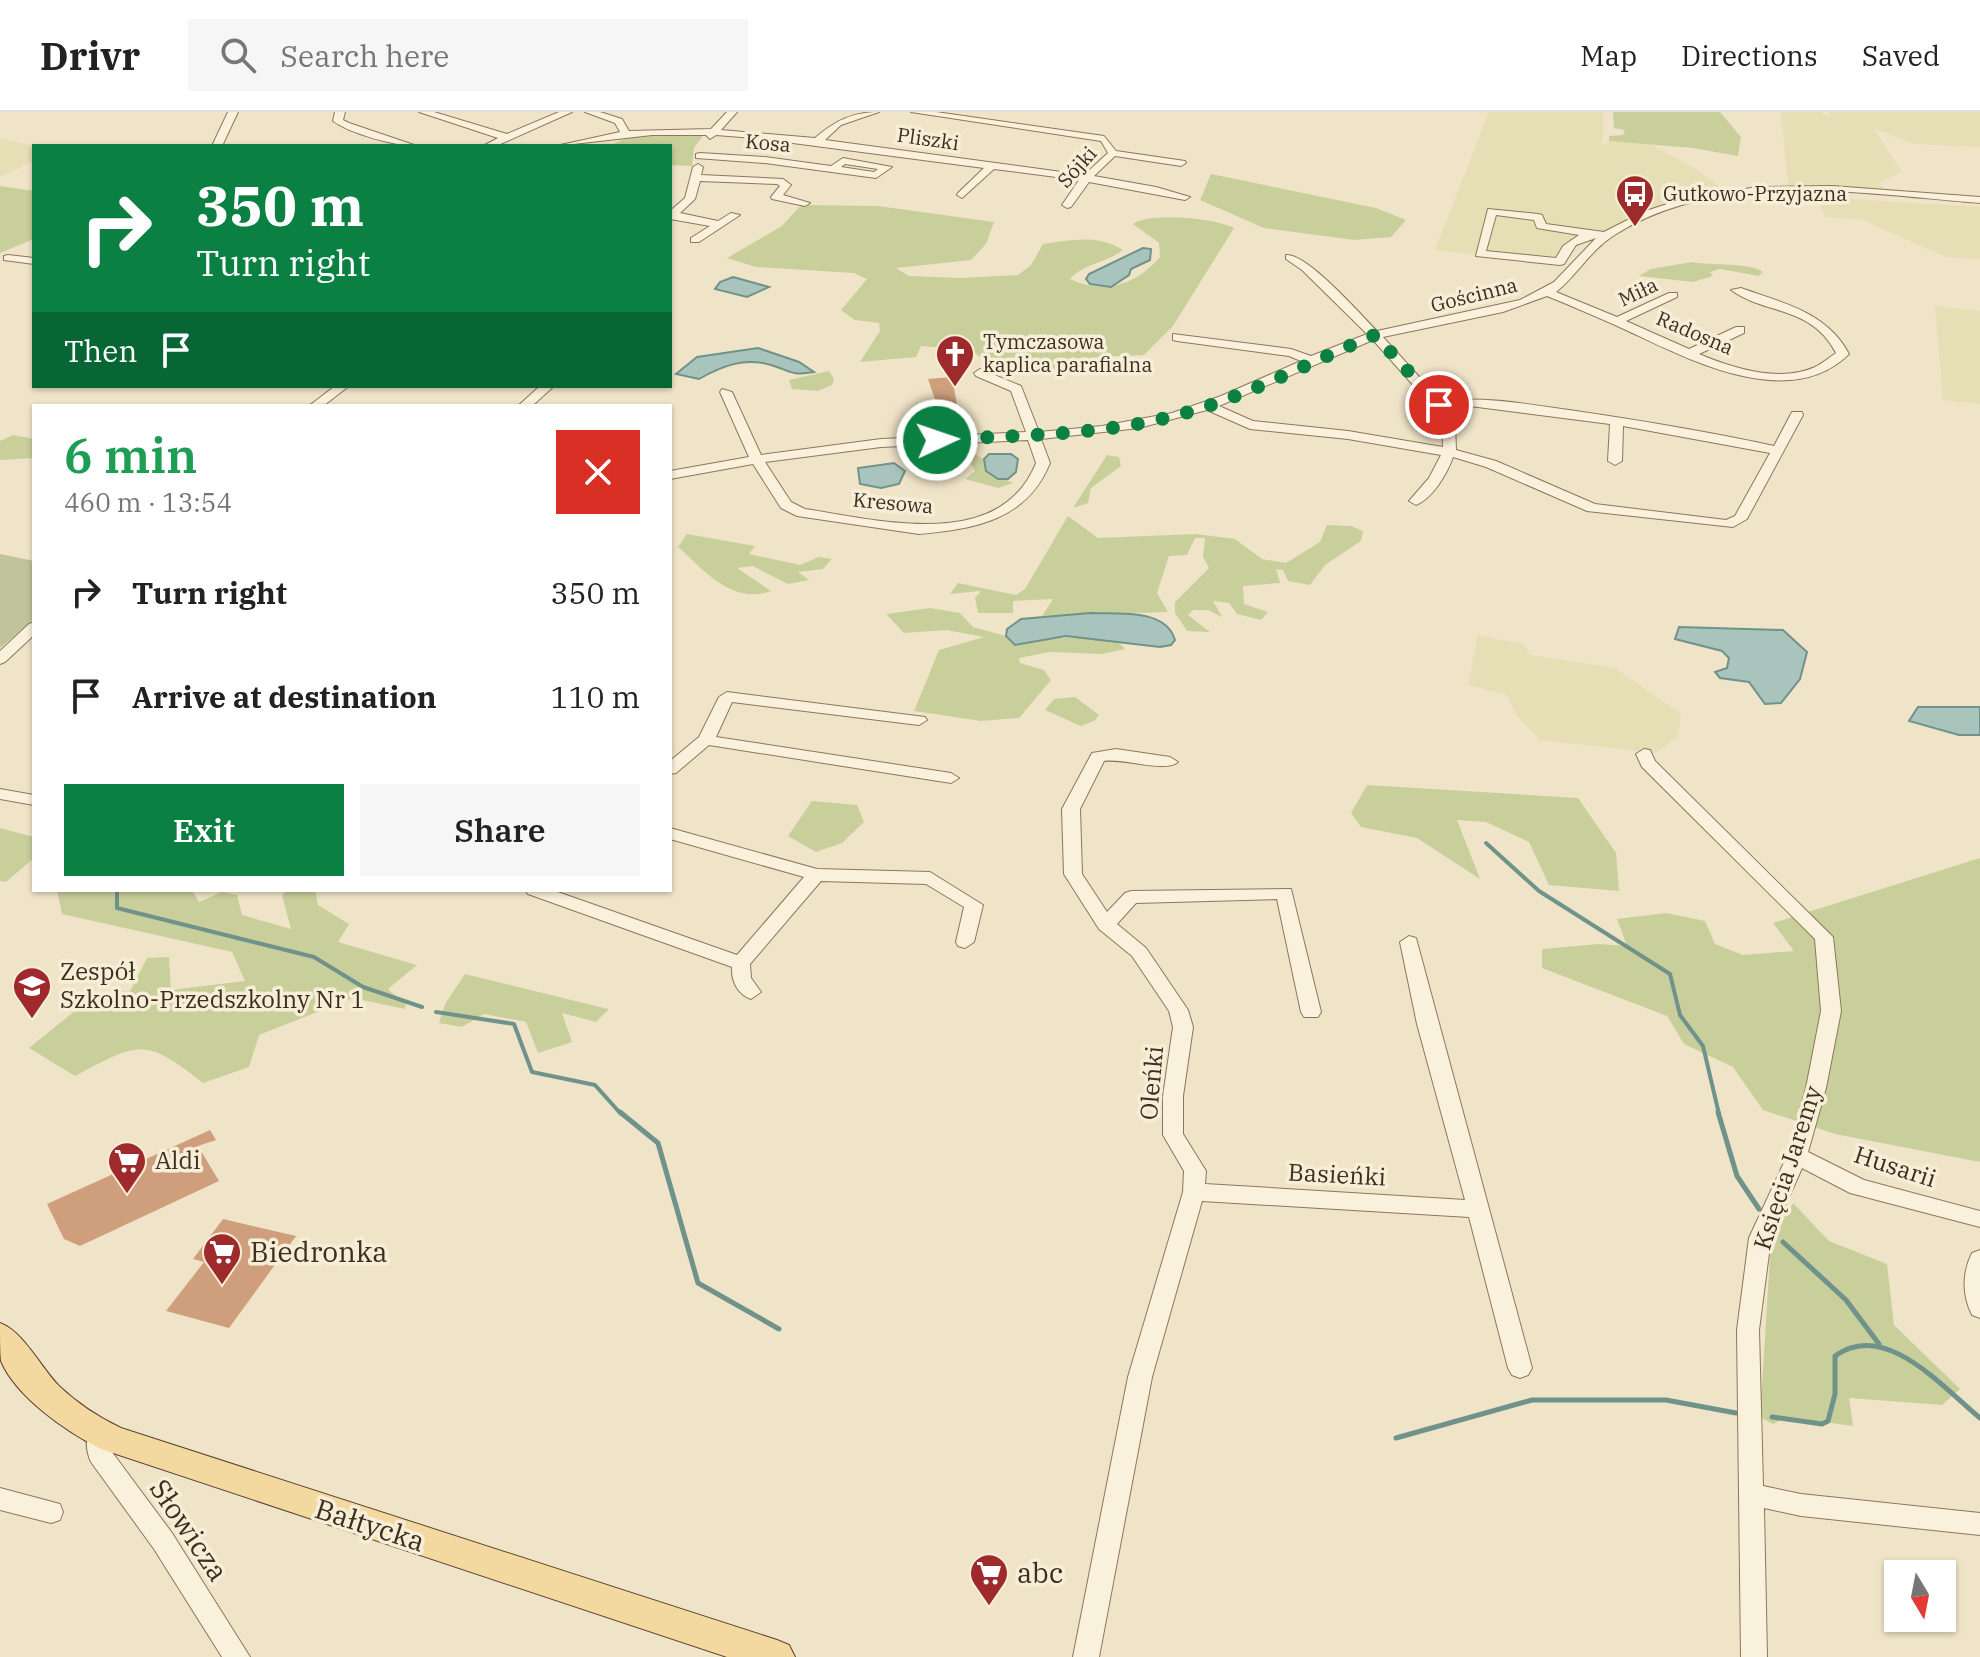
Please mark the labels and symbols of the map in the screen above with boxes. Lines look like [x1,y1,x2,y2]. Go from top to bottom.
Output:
street label: Pliszki [895,121,961,156]
street label: Kosa [744,127,792,158]
street label: Sójki [1051,140,1102,193]
bus stop icon: Gutkowo-Przyjazna [1614,173,1656,228]
place label: Gutkowo-Przyjazna [1663,180,1847,207]
street label: Gościnna [1428,271,1520,318]
street label: Miła [1614,271,1662,312]
street label: Radosna [1653,304,1738,361]
place label: Tymczasowa kaplica parafialna [983,328,1152,378]
church icon: Tymczasowa kaplica parafialna [934,333,976,388]
pin [1405,371,1473,439]
position arrow [895,398,979,482]
street label: Kresowa [852,486,934,519]
place label: Zespół Szkolno-Przedszkolny Nr 1 [60,955,365,1015]
school or university icon: Zespół Szkolno-Przedszkolny Nr 1 [11,965,53,1020]
street label: Oleńki [1132,1045,1170,1121]
street label: Księcia Jaremy [1745,1081,1829,1254]
street label: Husarii [1850,1138,1940,1194]
supermarket icon: Aldi [106,1140,148,1195]
place label: Aldi [155,1144,201,1176]
street label: Basieńki [1287,1155,1387,1193]
supermarket icon: Biedronka [201,1231,243,1286]
place label: Biedronka [250,1233,388,1270]
street label: Słowicza [142,1472,237,1588]
street label: Bałtycka [311,1489,430,1560]
supermarket icon: abc [968,1552,1010,1607]
place label: abc [1017,1554,1063,1591]
north arrow [1884,1560,1956,1632]

